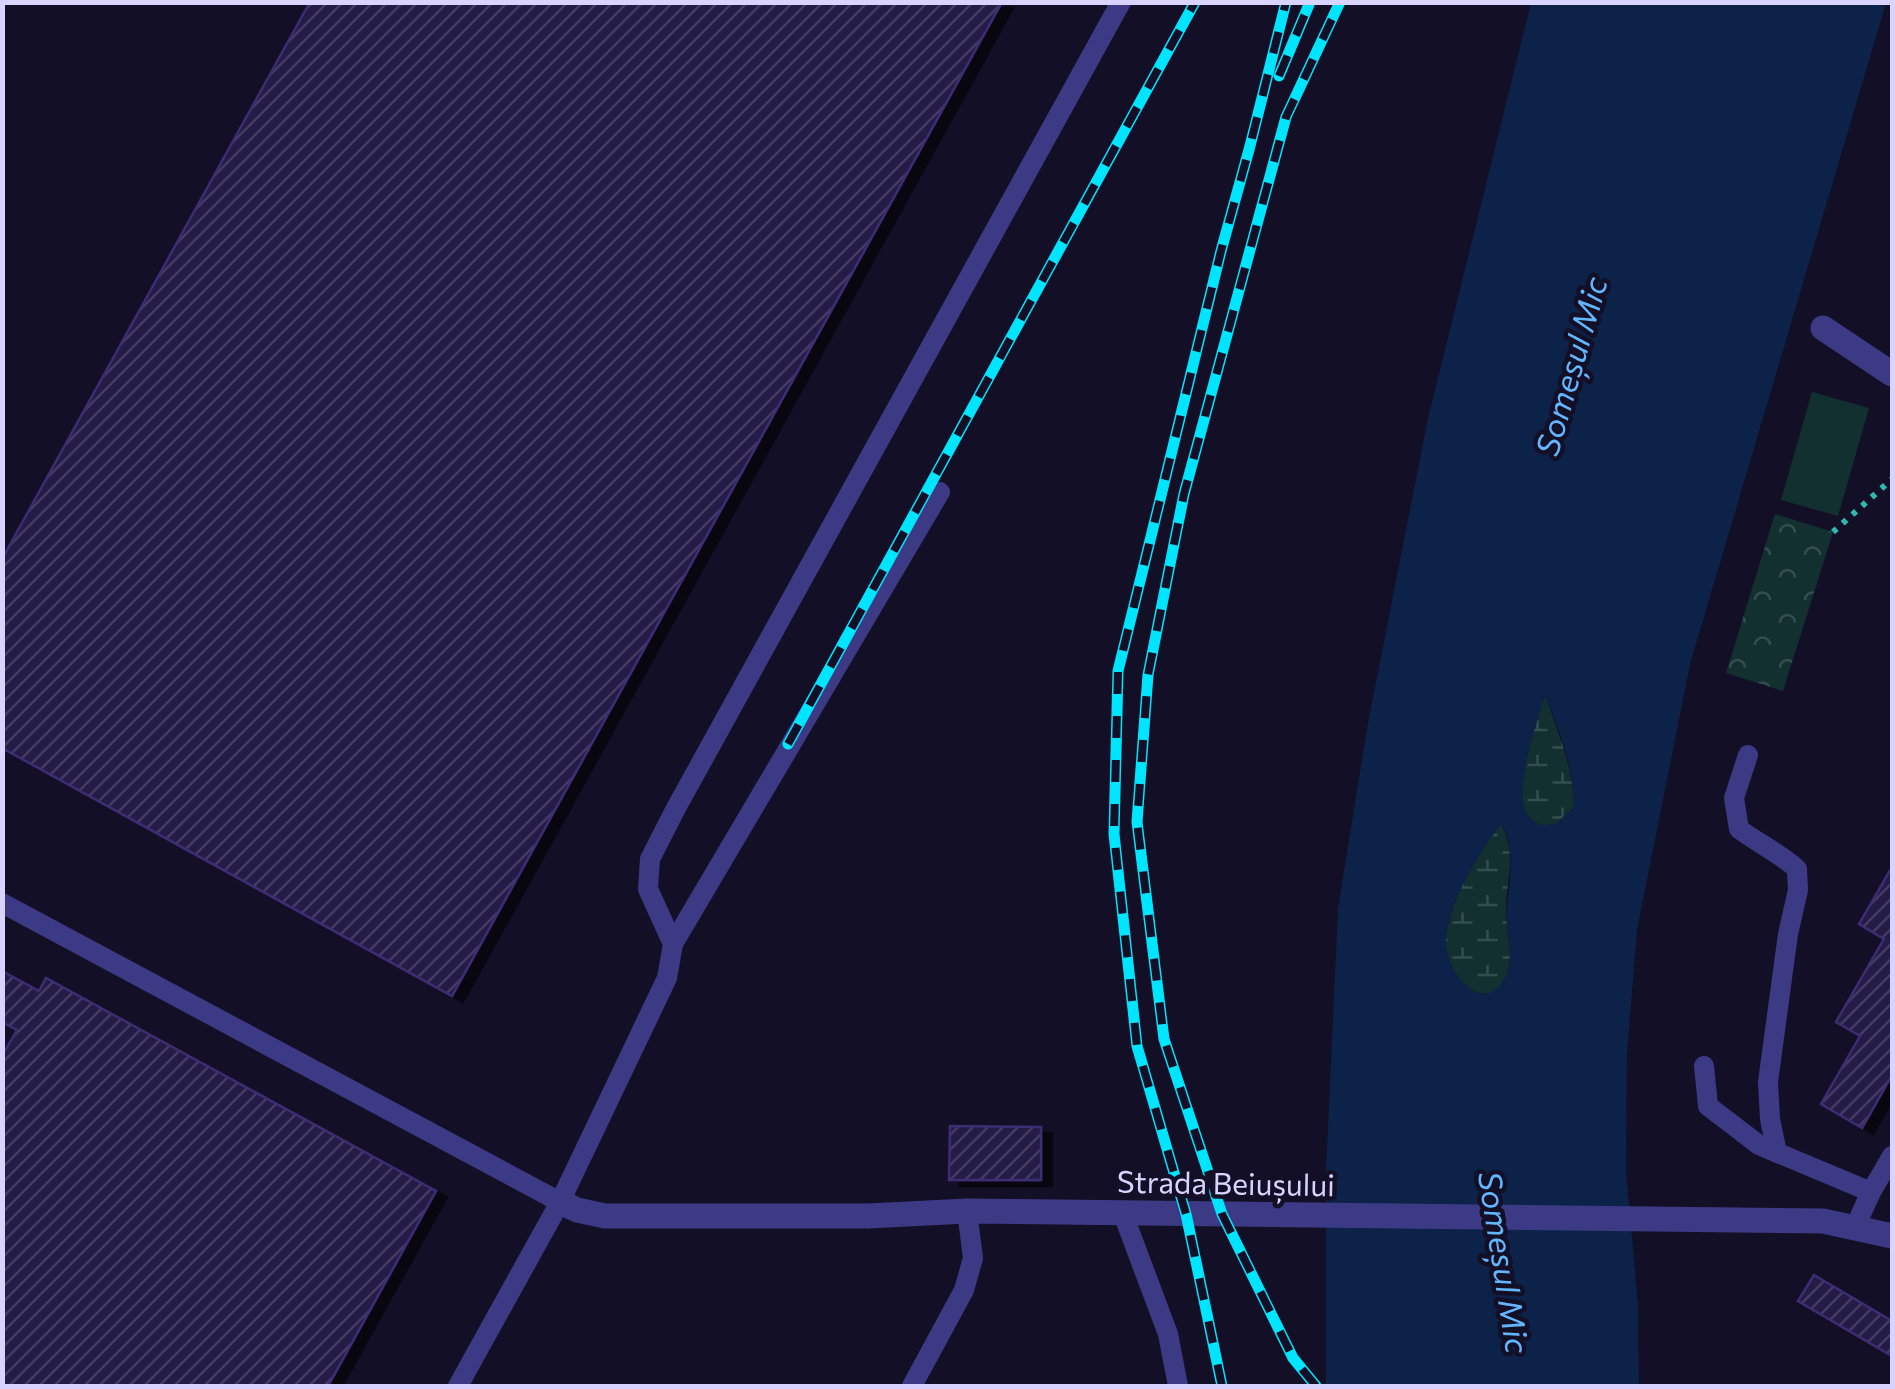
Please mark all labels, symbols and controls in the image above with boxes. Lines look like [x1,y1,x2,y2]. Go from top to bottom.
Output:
water label: Someșul Mic [1525,272,1617,461]
street label: Strada Beiușului [1117,1162,1335,1204]
water label: Someșul Mic [1469,1168,1539,1357]

